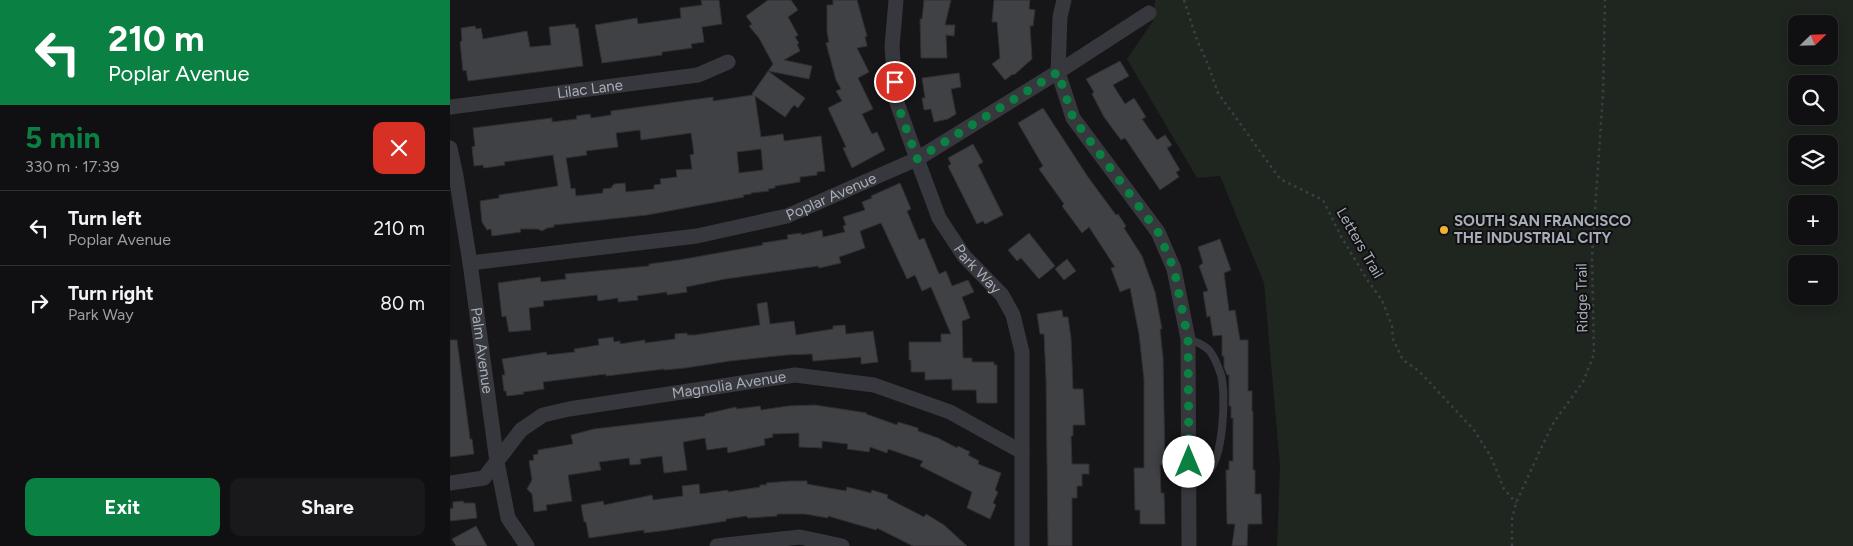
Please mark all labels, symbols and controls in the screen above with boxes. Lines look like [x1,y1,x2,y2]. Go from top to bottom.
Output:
north arrow [1788,15,1838,65]
map controls [1788,15,1838,305]
text: 210 m [108,18,205,60]
icon: left [25,20,90,85]
text: Poplar Avenue [108,60,250,87]
pin [874,61,916,103]
icon: arrive [881,68,909,96]
button: search [1788,75,1838,125]
street label: Lilac Lane [556,76,624,102]
text: 5 min [25,119,101,156]
button: close [373,122,425,174]
button: layers [1788,135,1838,185]
text: 330 m · 17:39 [25,157,119,176]
street label: Poplar Avenue [783,169,879,224]
button: + [1788,195,1838,245]
street label: Letters Trail [1333,205,1387,281]
text: Turn left [68,207,142,230]
place label: SOUTH SAN FRANCISCO THE INDUSTRIAL CITY [1454,212,1631,247]
icon: left [25,214,53,242]
text: 210 m [373,217,425,240]
marker: SOUTH SAN FRANCISCO THE INDUSTRIAL CITY [1438,224,1450,236]
text: Poplar Avenue [68,230,171,249]
street label: Park Way [950,241,1005,298]
button: − [1788,255,1838,305]
street label: Ridge Trail [1572,263,1592,333]
text: Turn right [68,282,154,305]
icon: right [25,289,53,317]
text: 80 m [380,292,425,315]
text: Park Way [68,305,134,324]
street label: Palm Avenue [467,306,497,395]
street label: Magnolia Avenue [671,367,787,402]
position arrow [1162,435,1214,487]
button: Exit [25,478,220,536]
button: Share [230,478,425,536]

